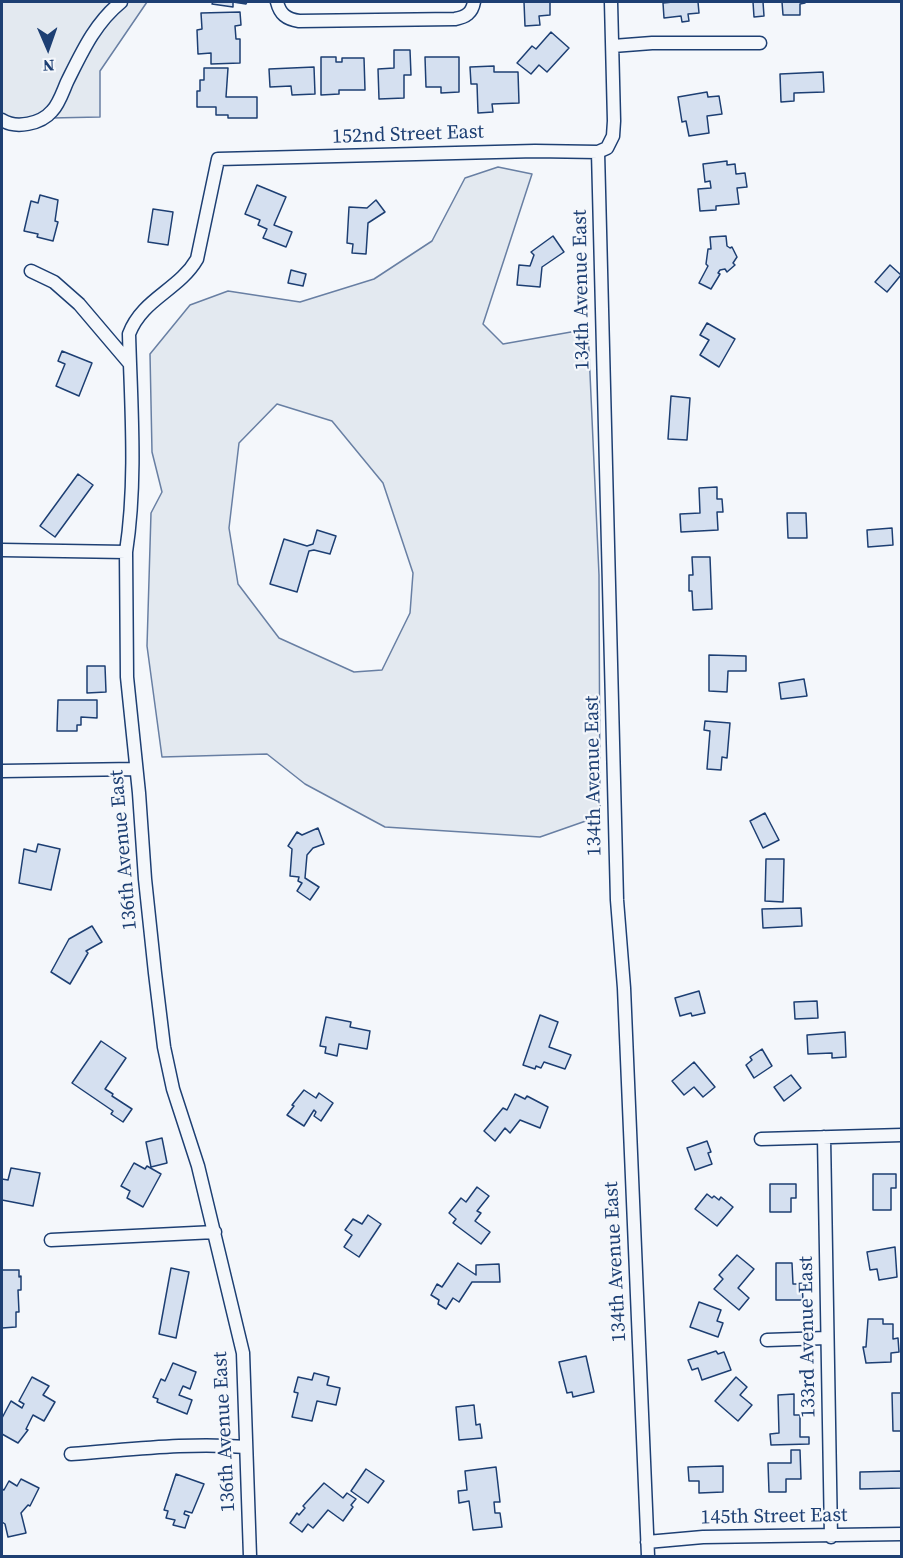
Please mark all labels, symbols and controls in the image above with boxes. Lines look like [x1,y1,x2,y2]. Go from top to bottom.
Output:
north arrow [18,18,78,78]
text: N [42,55,55,77]
street label: 152nd Street East [332,120,484,150]
street label: 134th Avenue East [569,209,595,371]
street label: 134th Avenue East [581,695,607,857]
street label: 136th Avenue East [105,769,143,931]
street label: 134th Avenue East [600,1181,632,1343]
street label: 133rd Avenue East [795,1256,821,1418]
street label: 136th Avenue East [209,1351,241,1513]
street label: 145th Street East [700,1504,848,1530]

